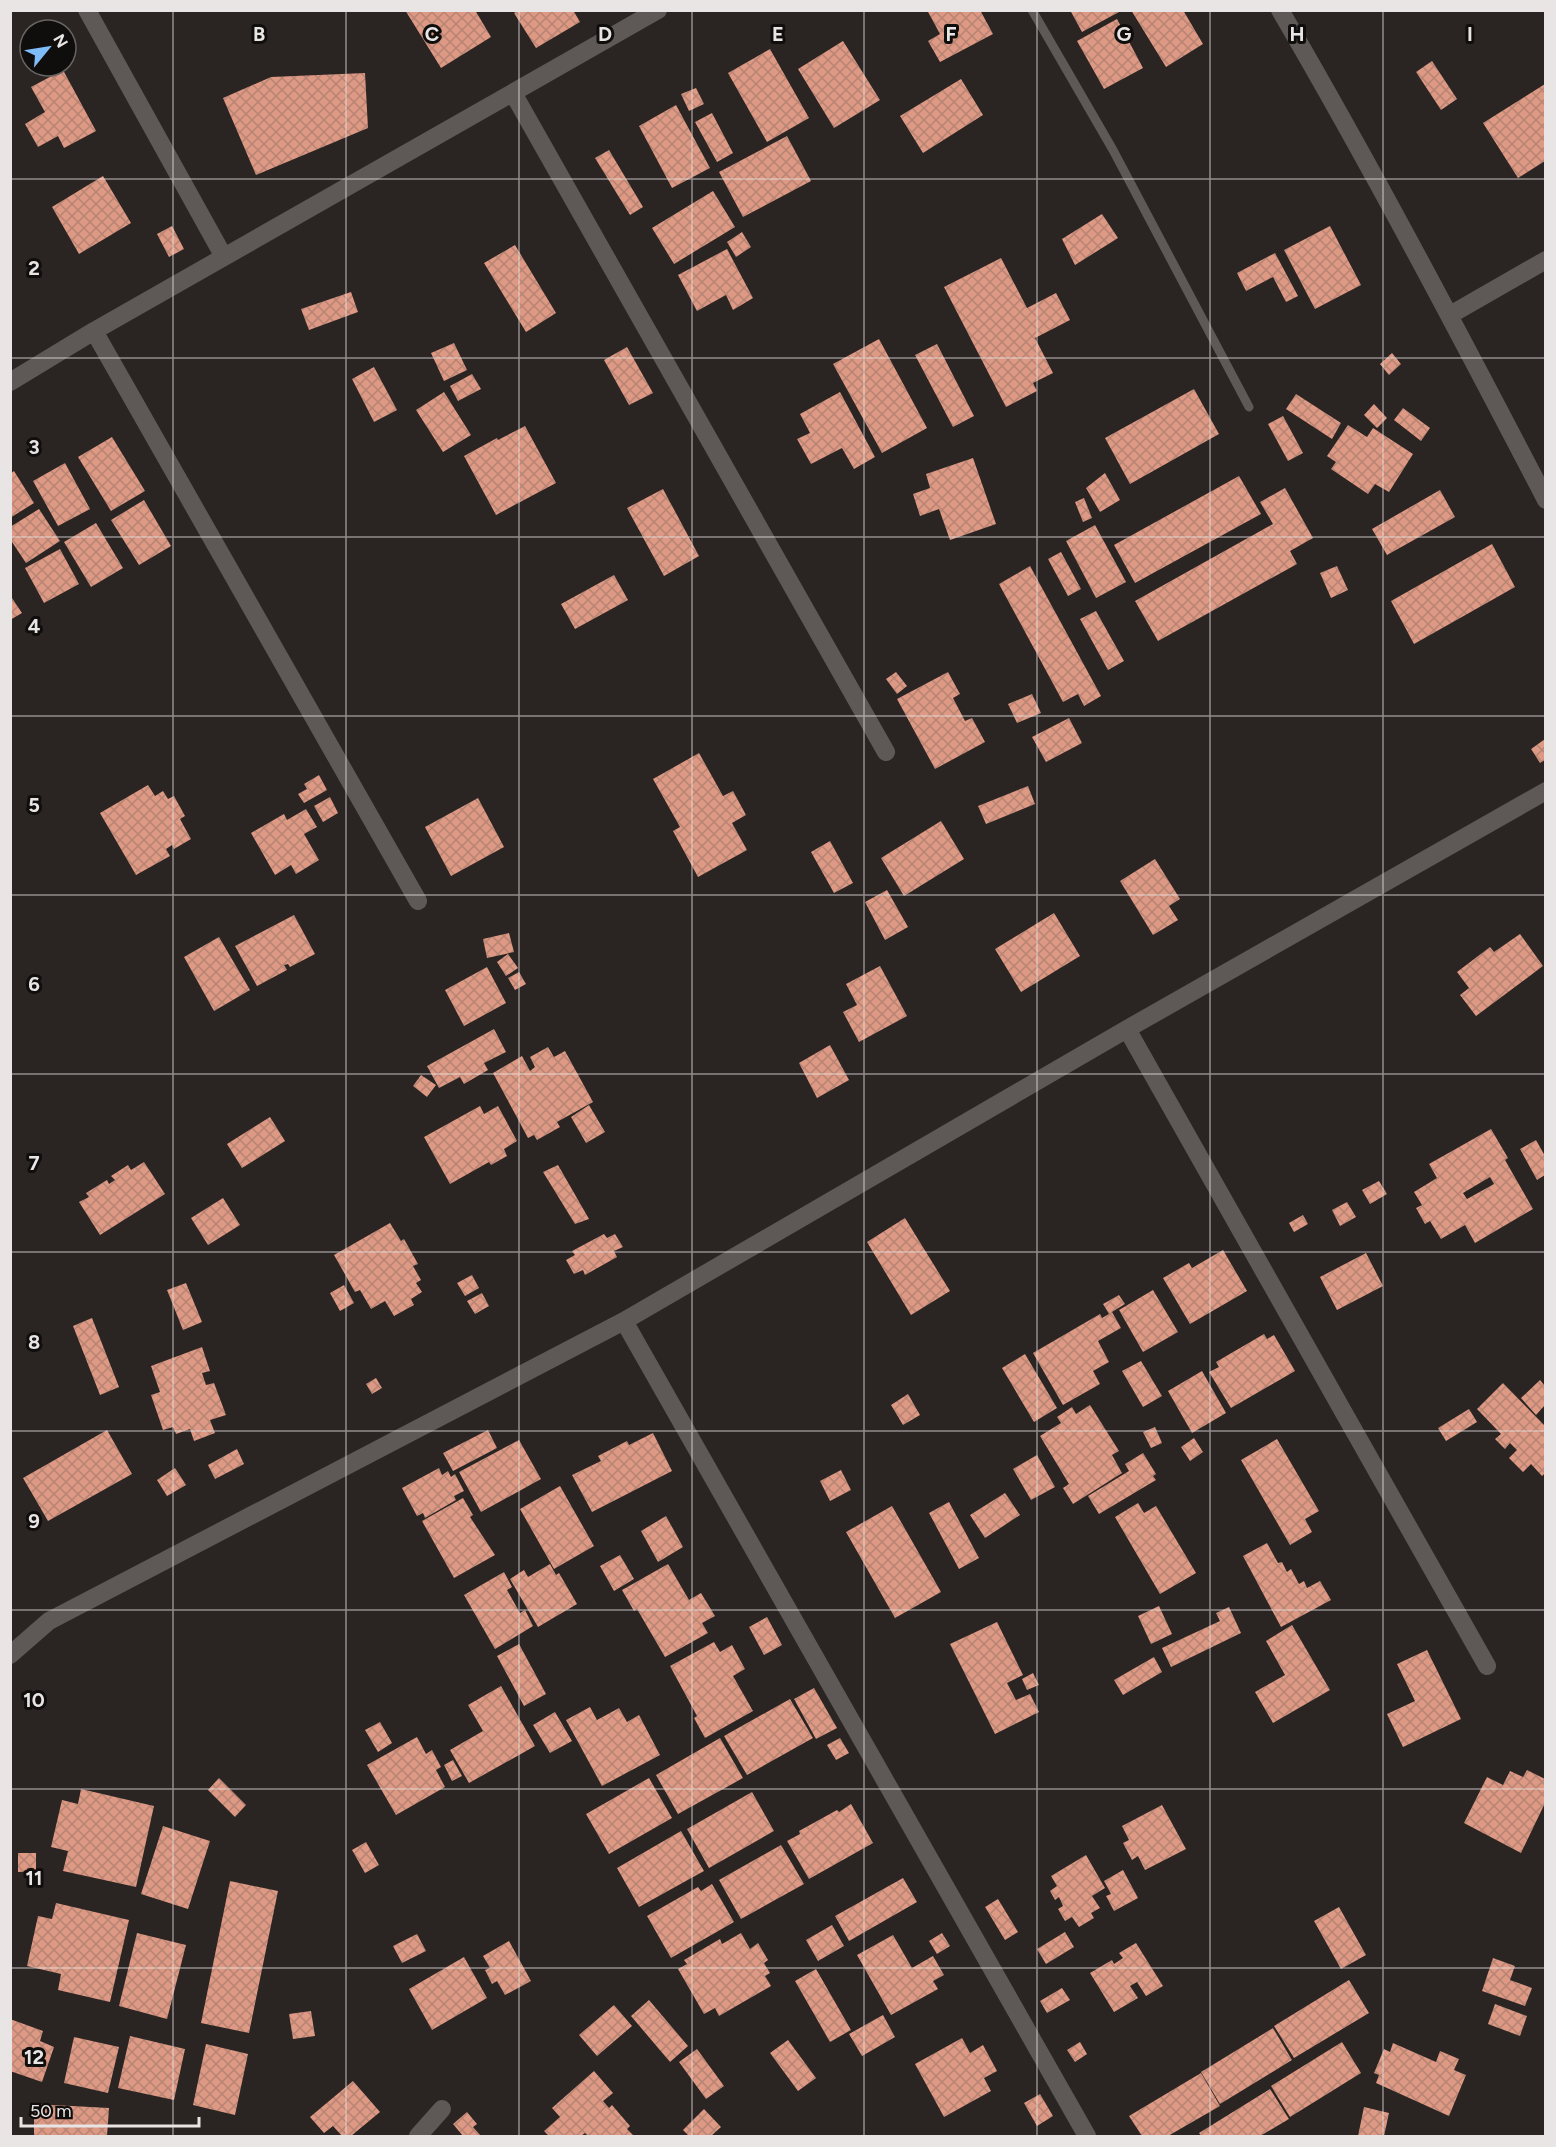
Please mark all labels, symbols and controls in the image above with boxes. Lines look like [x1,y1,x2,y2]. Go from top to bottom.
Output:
north arrow [18,18,78,78]
text: B [253,22,265,46]
text: C [425,22,439,46]
text: D [598,22,612,46]
text: E [772,22,784,46]
text: F [945,22,957,46]
text: G [1117,22,1132,46]
text: H [1290,22,1305,46]
text: I [1467,22,1473,46]
text: N [49,31,72,51]
text: 2 [28,256,40,280]
text: 3 [28,435,40,459]
text: 4 [28,614,41,638]
text: 5 [28,793,40,817]
text: 6 [28,972,40,996]
text: 7 [28,1151,40,1175]
text: 8 [28,1330,40,1354]
text: 9 [28,1509,40,1533]
text: 10 [23,1688,45,1712]
text: 11 [26,1866,42,1890]
text: 12 [24,2045,44,2069]
scale bar [21,2090,200,2128]
text: 50 m [30,2100,72,2122]

